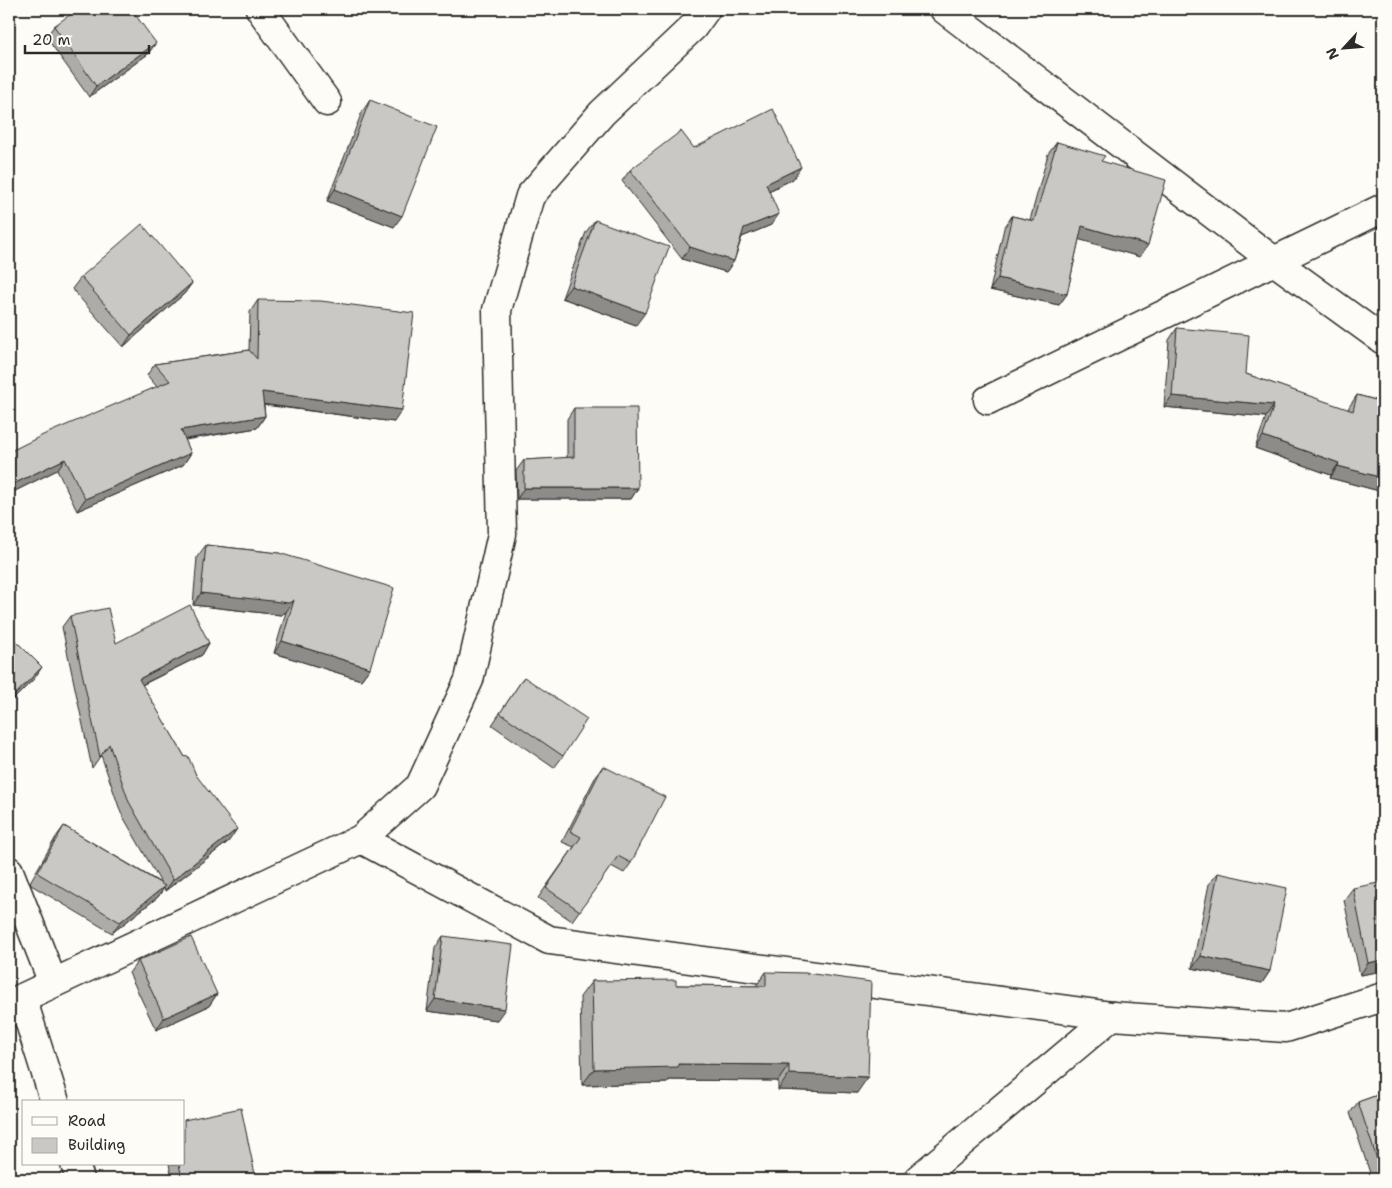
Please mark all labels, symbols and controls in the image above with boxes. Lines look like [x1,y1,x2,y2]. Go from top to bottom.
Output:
scale bar [25,22,149,54]
north arrow [1320,22,1370,72]
text: 20 m [32,30,71,50]
text: N [1322,45,1343,63]
legend [22,1100,185,1166]
text: Road [68,1111,106,1131]
text: Building [68,1135,125,1155]

